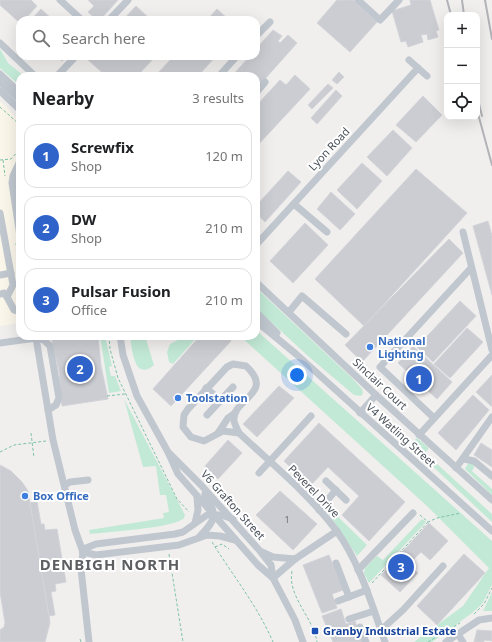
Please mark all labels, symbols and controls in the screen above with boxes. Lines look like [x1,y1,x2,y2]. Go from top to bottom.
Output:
map controls [444,12,480,120]
button: + [444,12,480,48]
search box [16,16,260,60]
icon: search [30,27,52,49]
text: Search here [62,28,145,48]
button: − [444,48,480,84]
button: locate [444,84,480,120]
text: Nearby [32,87,94,110]
text: 3 results [192,89,244,107]
street label: Lyon Road [305,124,353,174]
text: Screwfix [71,137,134,157]
text: 1 [42,147,50,165]
text: 120 m [205,147,243,165]
text: Shop [71,157,102,175]
text: DW [71,209,96,229]
text: 2 [42,219,50,237]
text: 210 m [205,219,243,237]
text: Shop [71,229,102,247]
text: Pulsar Fusion [71,281,171,301]
text: 3 [42,291,50,309]
text: 210 m [205,291,243,309]
text: Office [71,301,107,319]
place label: National Lighting [378,333,426,361]
marker: National Lighting [365,342,375,352]
pin: 2 [67,354,93,384]
street label: Sinclair Court [350,355,411,413]
pin: 1 [406,364,432,394]
your location [287,365,307,385]
place label: Toolstation [186,390,248,405]
marker: Toolstation [173,393,183,403]
street label: V4 Watling Street [363,399,439,470]
street label: Peverel Drive [285,461,343,520]
street label: V6 Grafton Street [198,467,269,543]
place label: Box Office [33,488,89,503]
marker: Box Office [20,491,30,501]
house number: 1 [284,513,290,526]
pin: 3 [388,552,414,582]
district label: DENBIGH NORTH [40,554,180,574]
place label: Granby Industrial Estate [323,623,457,638]
marker: Granby Industrial Estate [310,626,320,636]

